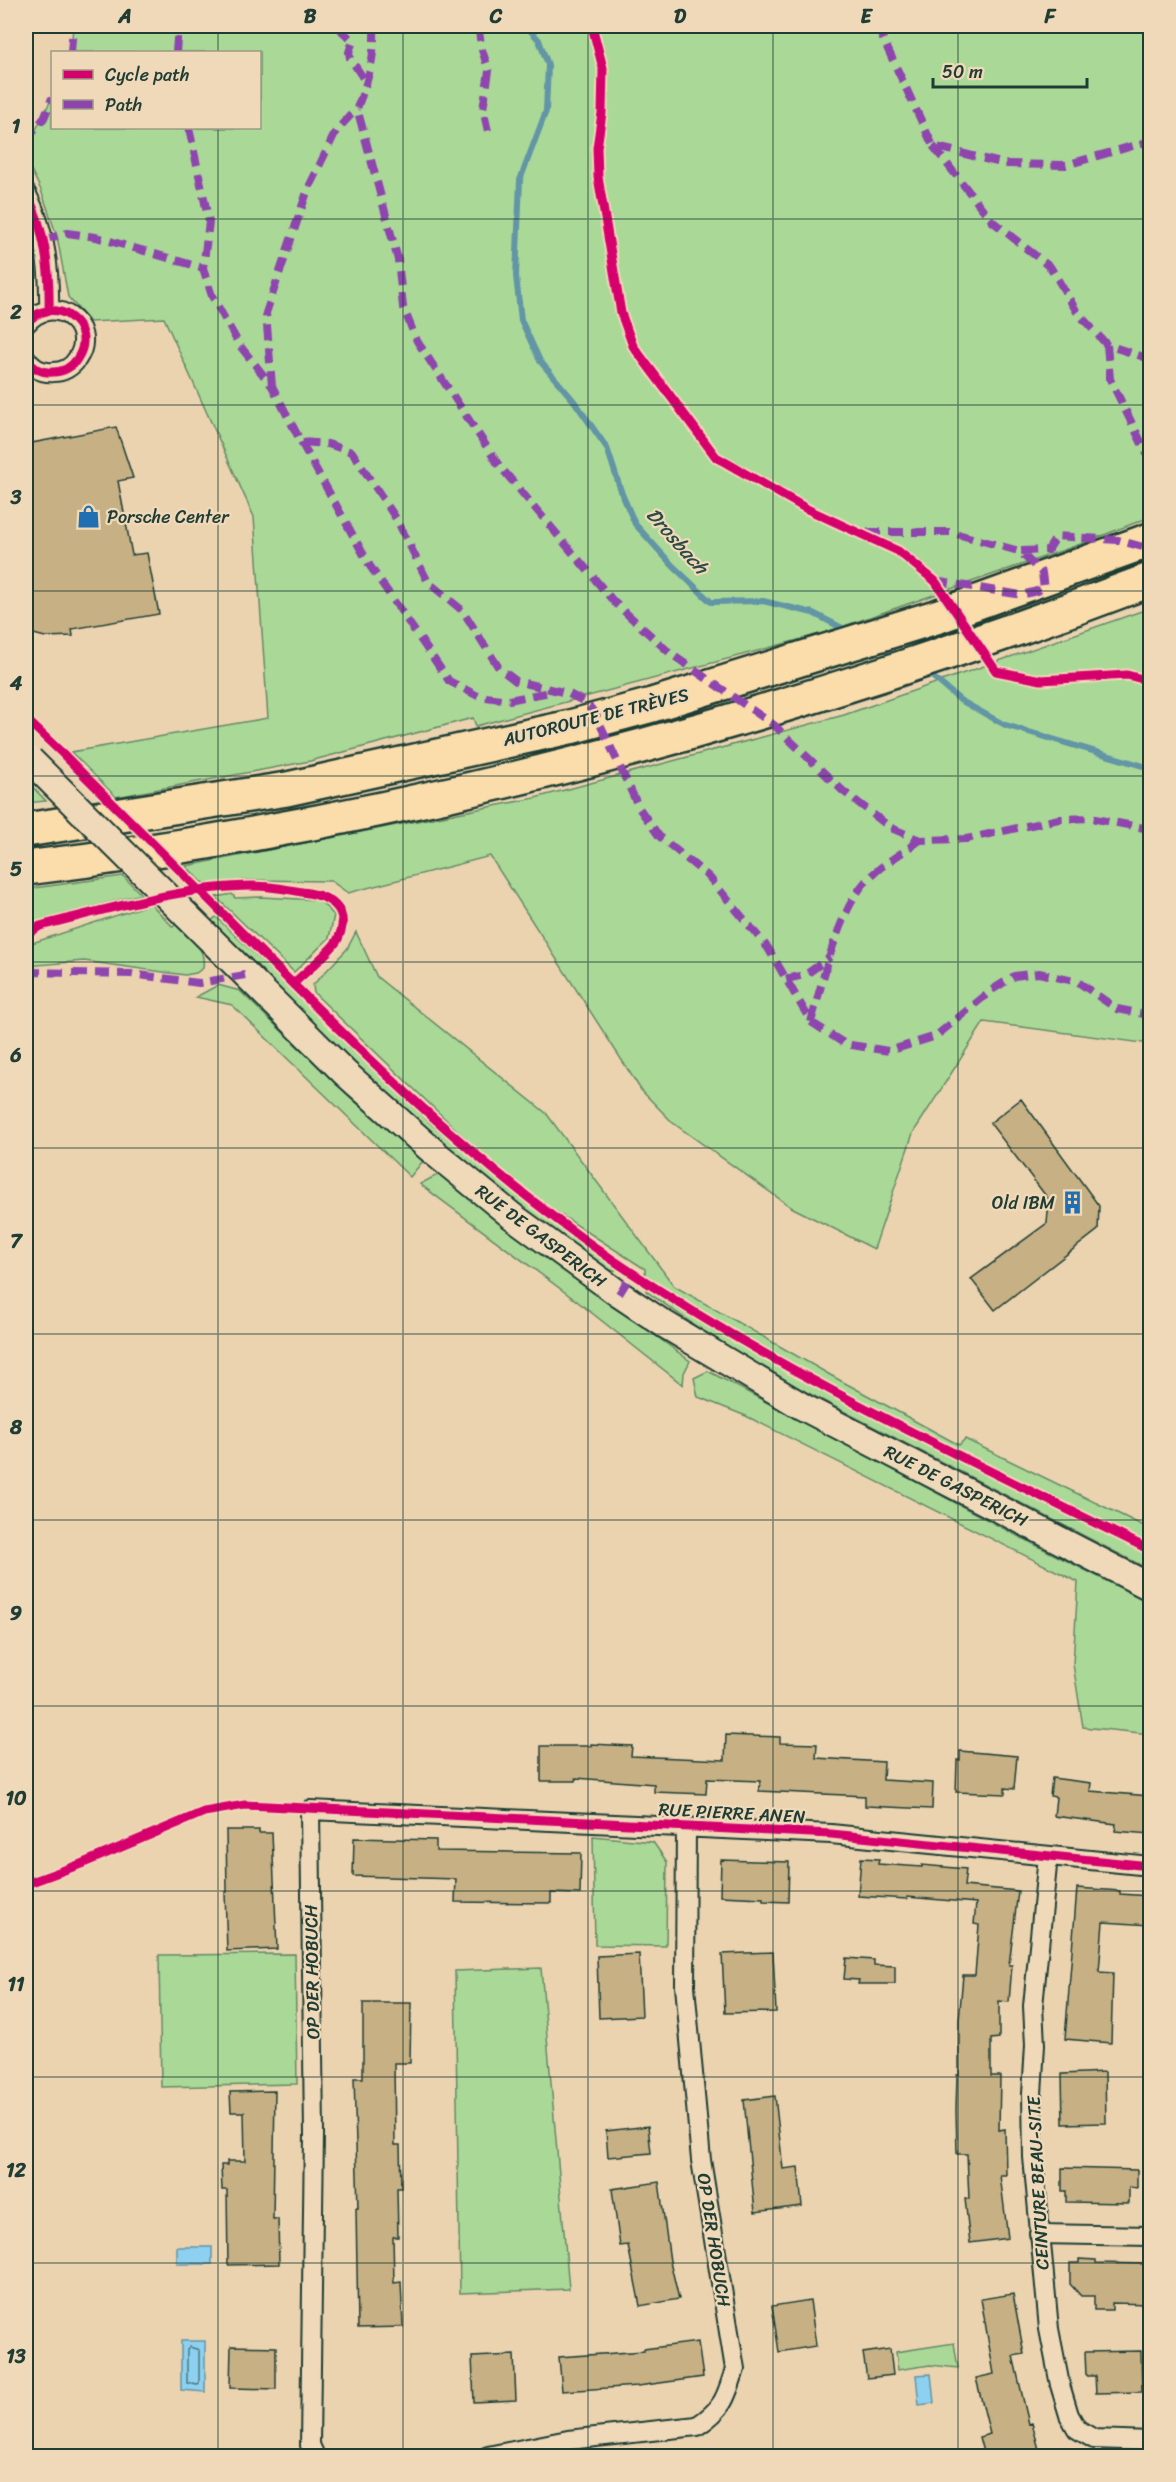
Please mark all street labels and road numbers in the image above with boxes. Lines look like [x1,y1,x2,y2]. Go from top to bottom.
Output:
street label: AUTOROUTE DE TRÈVES [499,678,692,756]
street label: RUE DE GASPERICH [468,1176,614,1296]
street label: RUE DE GASPERICH [878,1436,1034,1536]
street label: RUE PIERRE ANEN [658,1793,807,1833]
street label: OP DER HOBUCH [295,1904,329,2040]
street label: CEINTURE BEAU-SITE [1017,2094,1059,2271]
street label: OP DER HOBUCH [688,2171,740,2309]

